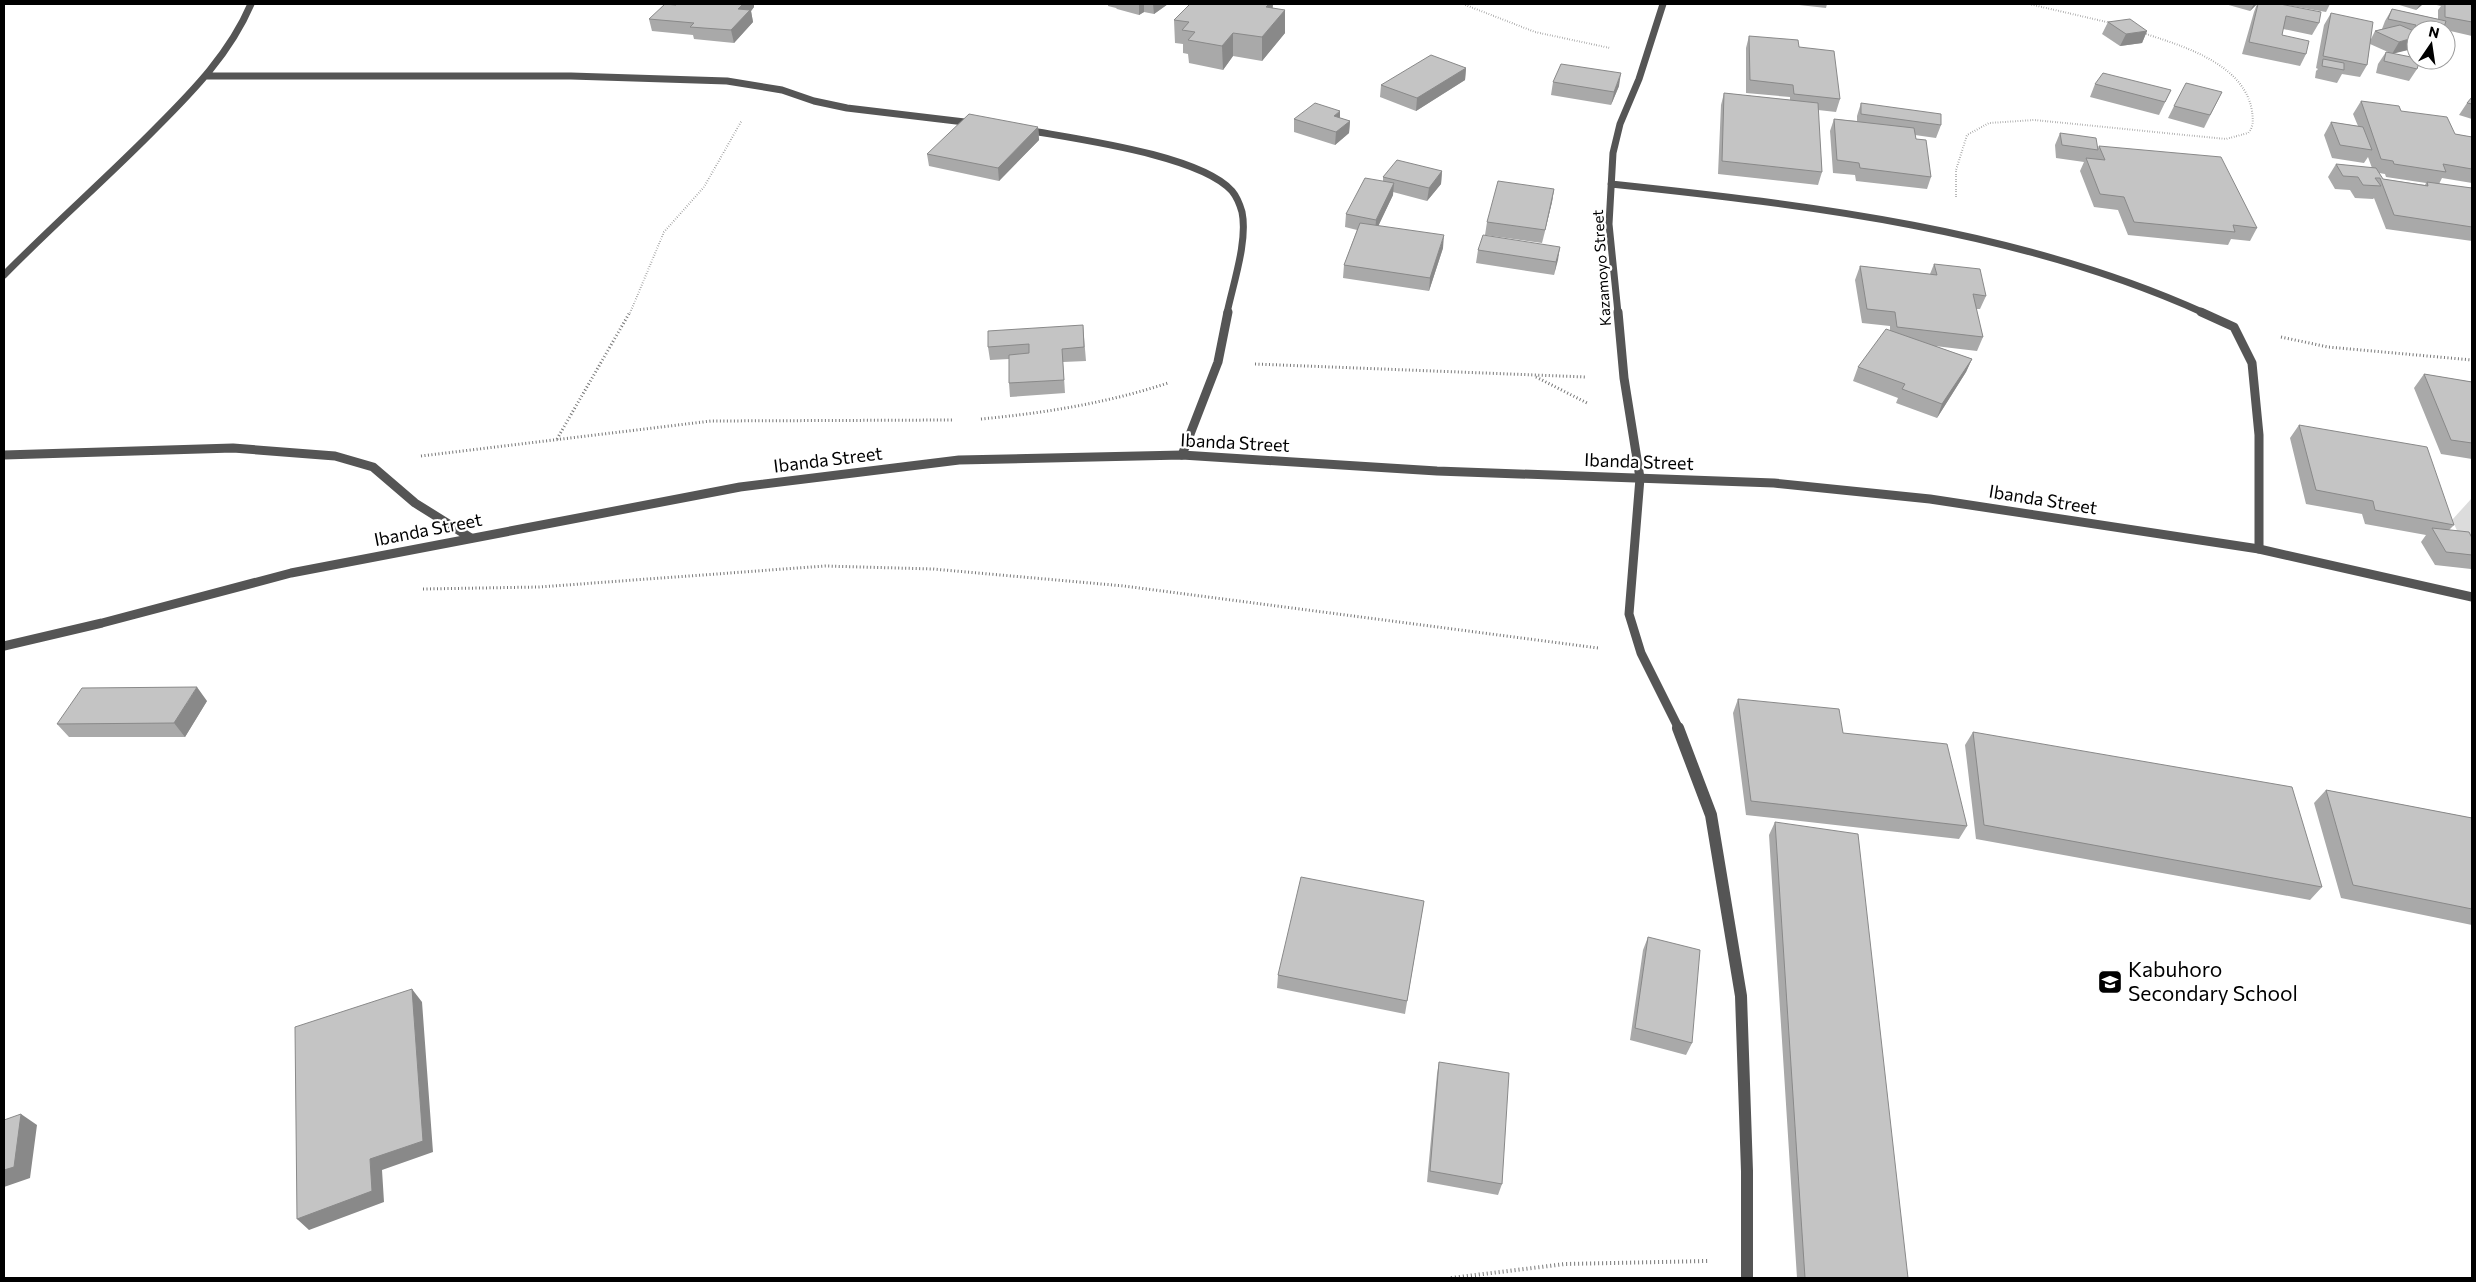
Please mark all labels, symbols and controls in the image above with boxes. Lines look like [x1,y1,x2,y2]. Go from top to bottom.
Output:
north arrow [2406,20,2456,70]
text: N [2427,22,2441,41]
street label: Kazamoyo Street [1588,209,1614,327]
street label: Ibanda Street [1180,428,1290,456]
street label: Ibanda Street [772,441,884,477]
street label: Ibanda Street [1584,448,1694,474]
street label: Ibanda Street [1987,480,2099,518]
street label: Ibanda Street [372,508,484,550]
place label: Kabuhoro Secondary School [2128,956,2298,1005]
school or university icon: Kabuhoro Secondary School [2097,969,2123,995]

